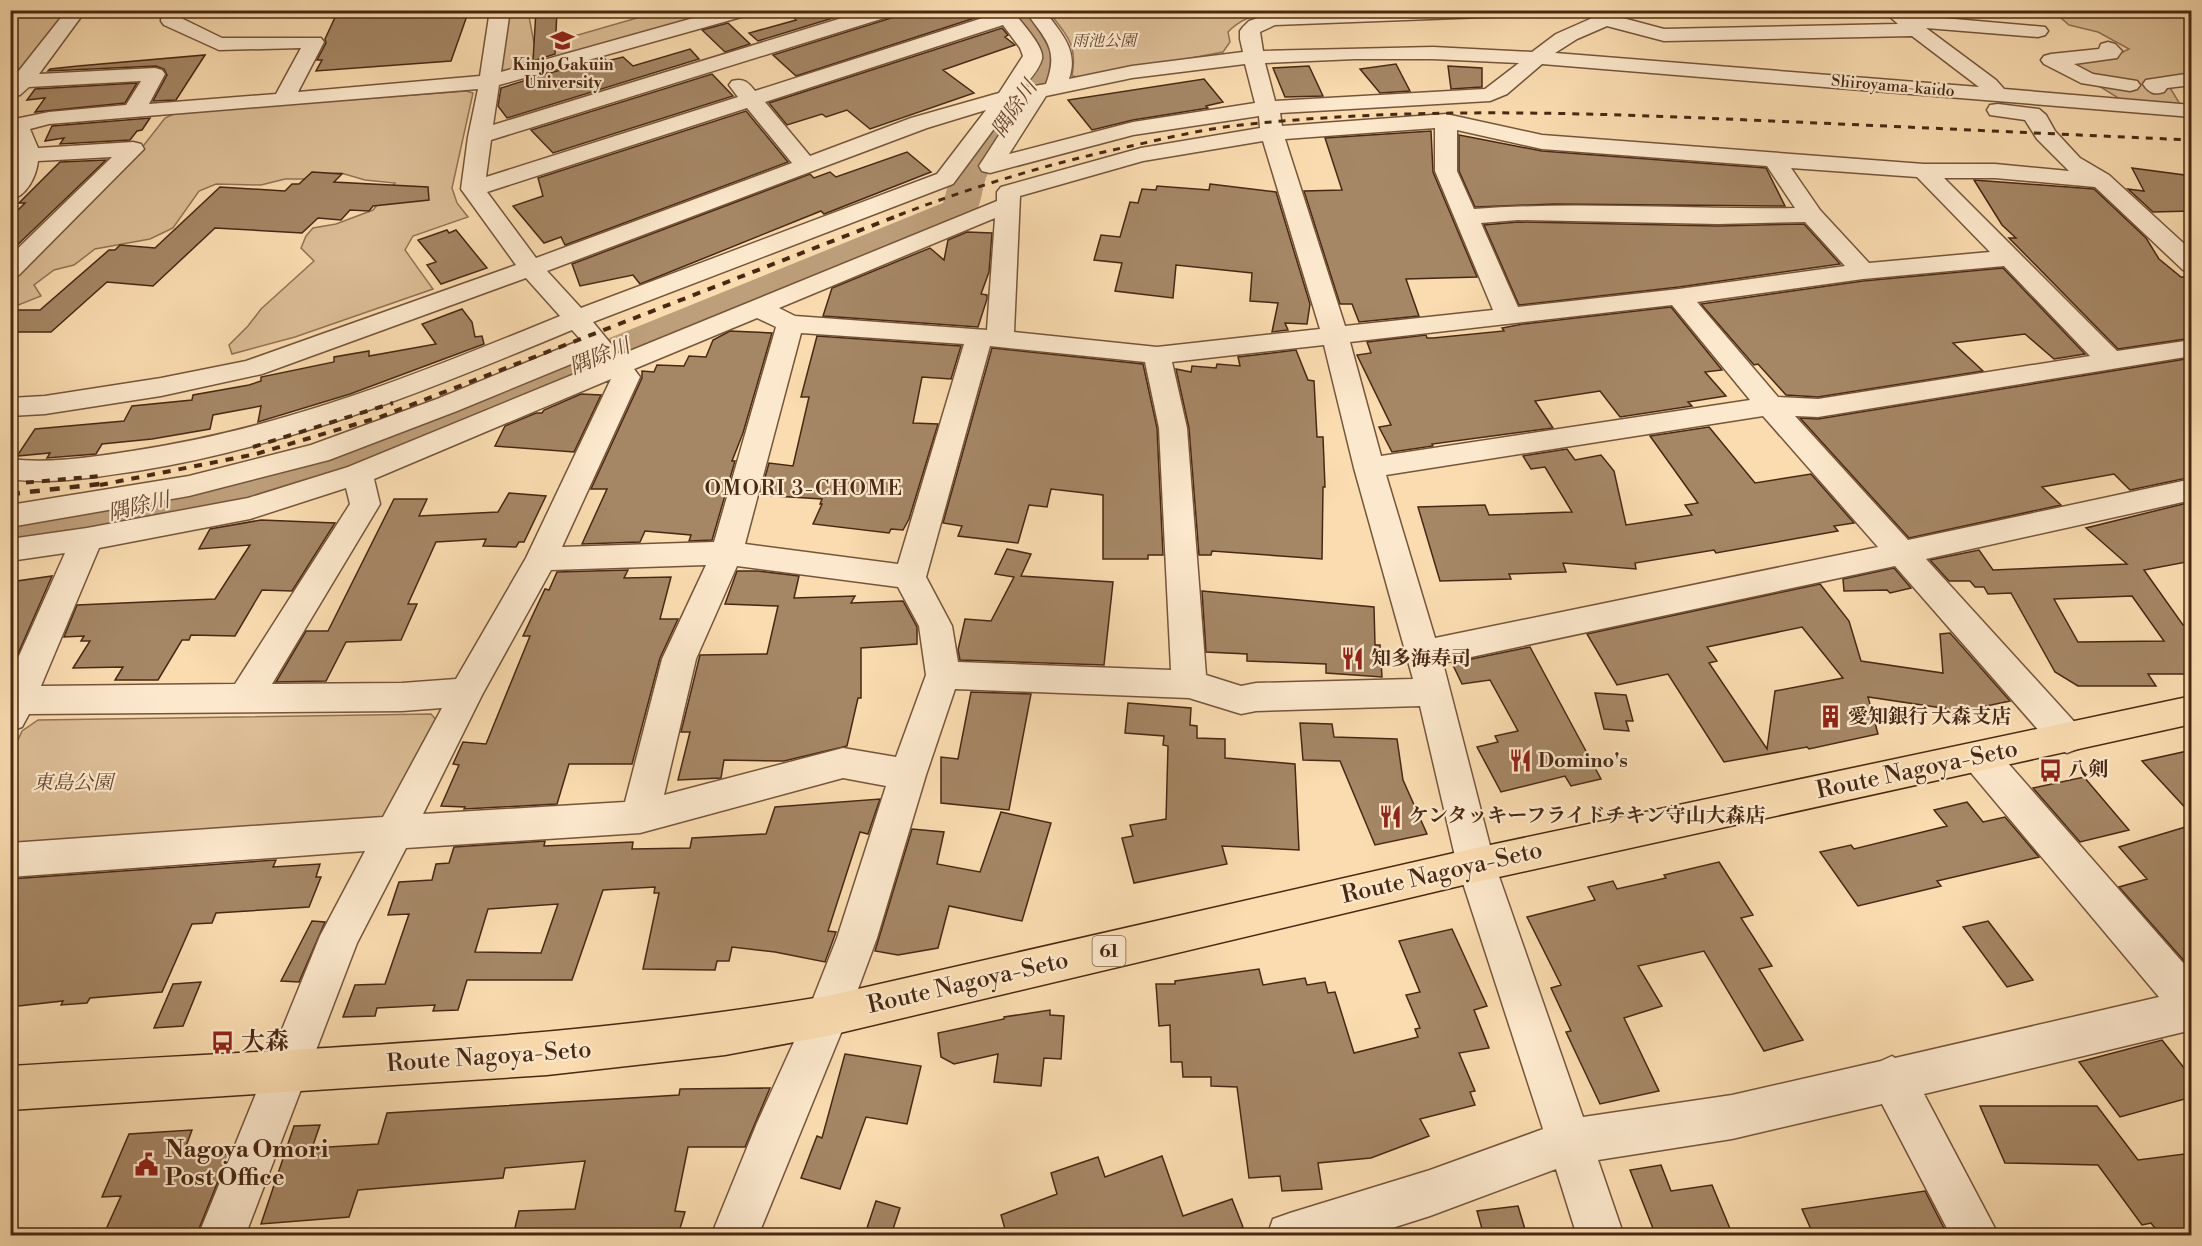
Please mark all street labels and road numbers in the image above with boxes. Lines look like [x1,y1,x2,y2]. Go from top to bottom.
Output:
street label: Shiroyama-kaido [1830,71,1956,101]
street label: Route Nagoya-Seto [1813,734,2021,806]
street label: Route Nagoya-Seto [1339,835,1545,911]
road number: 61 [1092,936,1126,966]
street label: Route Nagoya-Seto [865,945,1071,1021]
street label: Route Nagoya-Seto [386,1035,592,1079]

